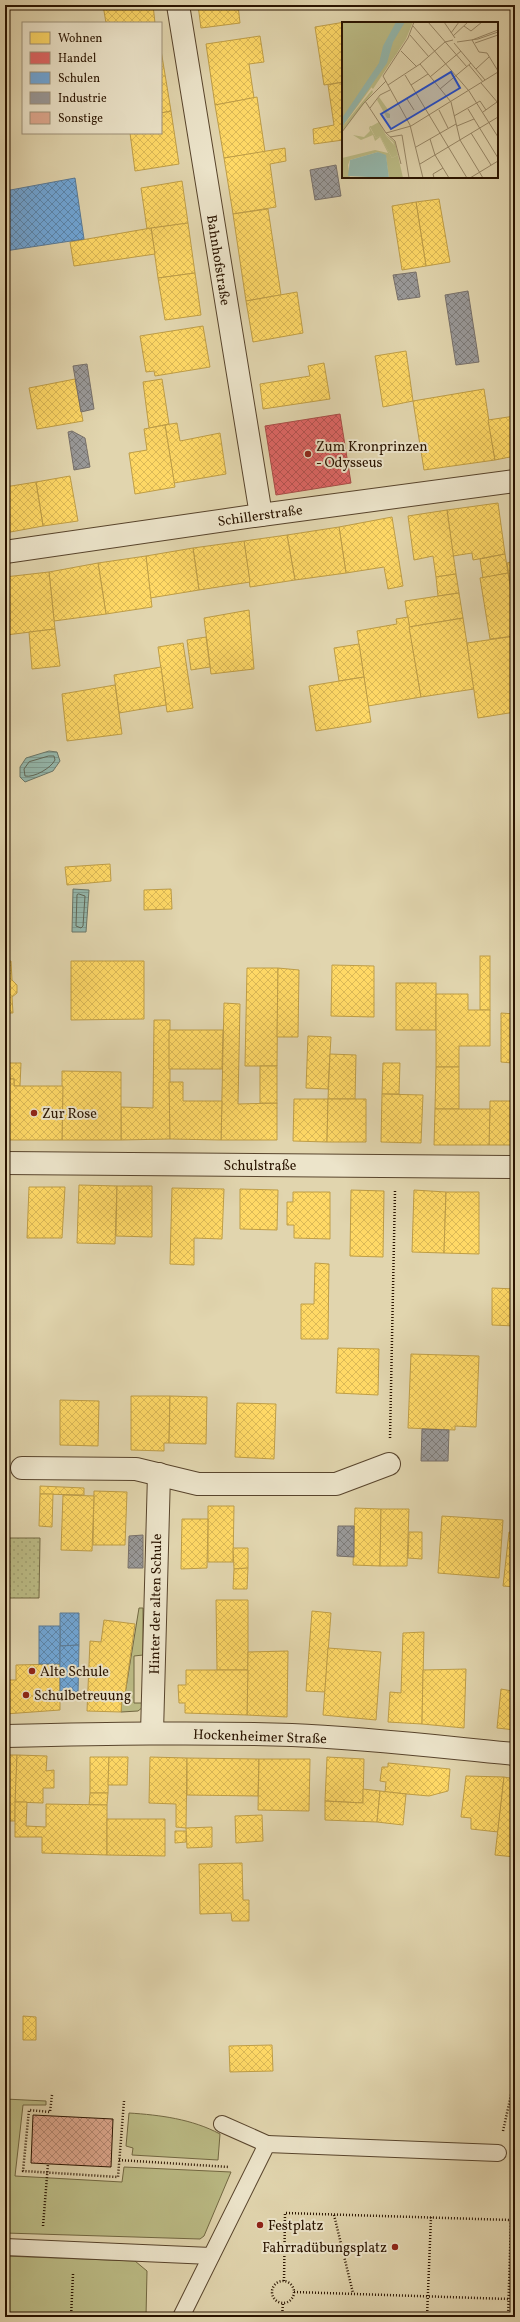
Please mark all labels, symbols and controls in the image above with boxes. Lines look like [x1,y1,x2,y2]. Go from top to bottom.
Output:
legend [22,22,162,134]
inset map [342,22,498,178]
text: Wohnen [58,31,103,47]
text: Handel [58,51,97,67]
text: Schulen [58,71,100,87]
text: Industrie [58,91,107,107]
text: Sonstige [58,111,103,127]
street label: Bahnhofstraße [201,213,234,307]
place label: Zum Kronprinzen - Odysseus [316,438,428,473]
marker: Zum Kronprinzen - Odysseus [303,449,313,459]
street label: Schillerstraße [216,501,304,532]
place label: Zur Rose [42,1105,97,1124]
marker: Zur Rose [29,1108,39,1118]
street label: Schulstraße [224,1157,297,1176]
street label: Hinter der alten Schule [146,1533,167,1675]
place label: Alte Schule [40,1663,109,1682]
marker: Alte Schule [27,1666,37,1676]
place label: Schulbetreuung [34,1687,131,1706]
marker: Schulbetreuung [21,1690,31,1700]
street label: Hockenheimer Straße [193,1726,327,1749]
place label: Festplatz [268,2217,323,2236]
marker: Festplatz [255,2220,265,2230]
place label: Fahrradübungsplatz [262,2239,387,2258]
marker: Fahrradübungsplatz [390,2242,400,2252]

